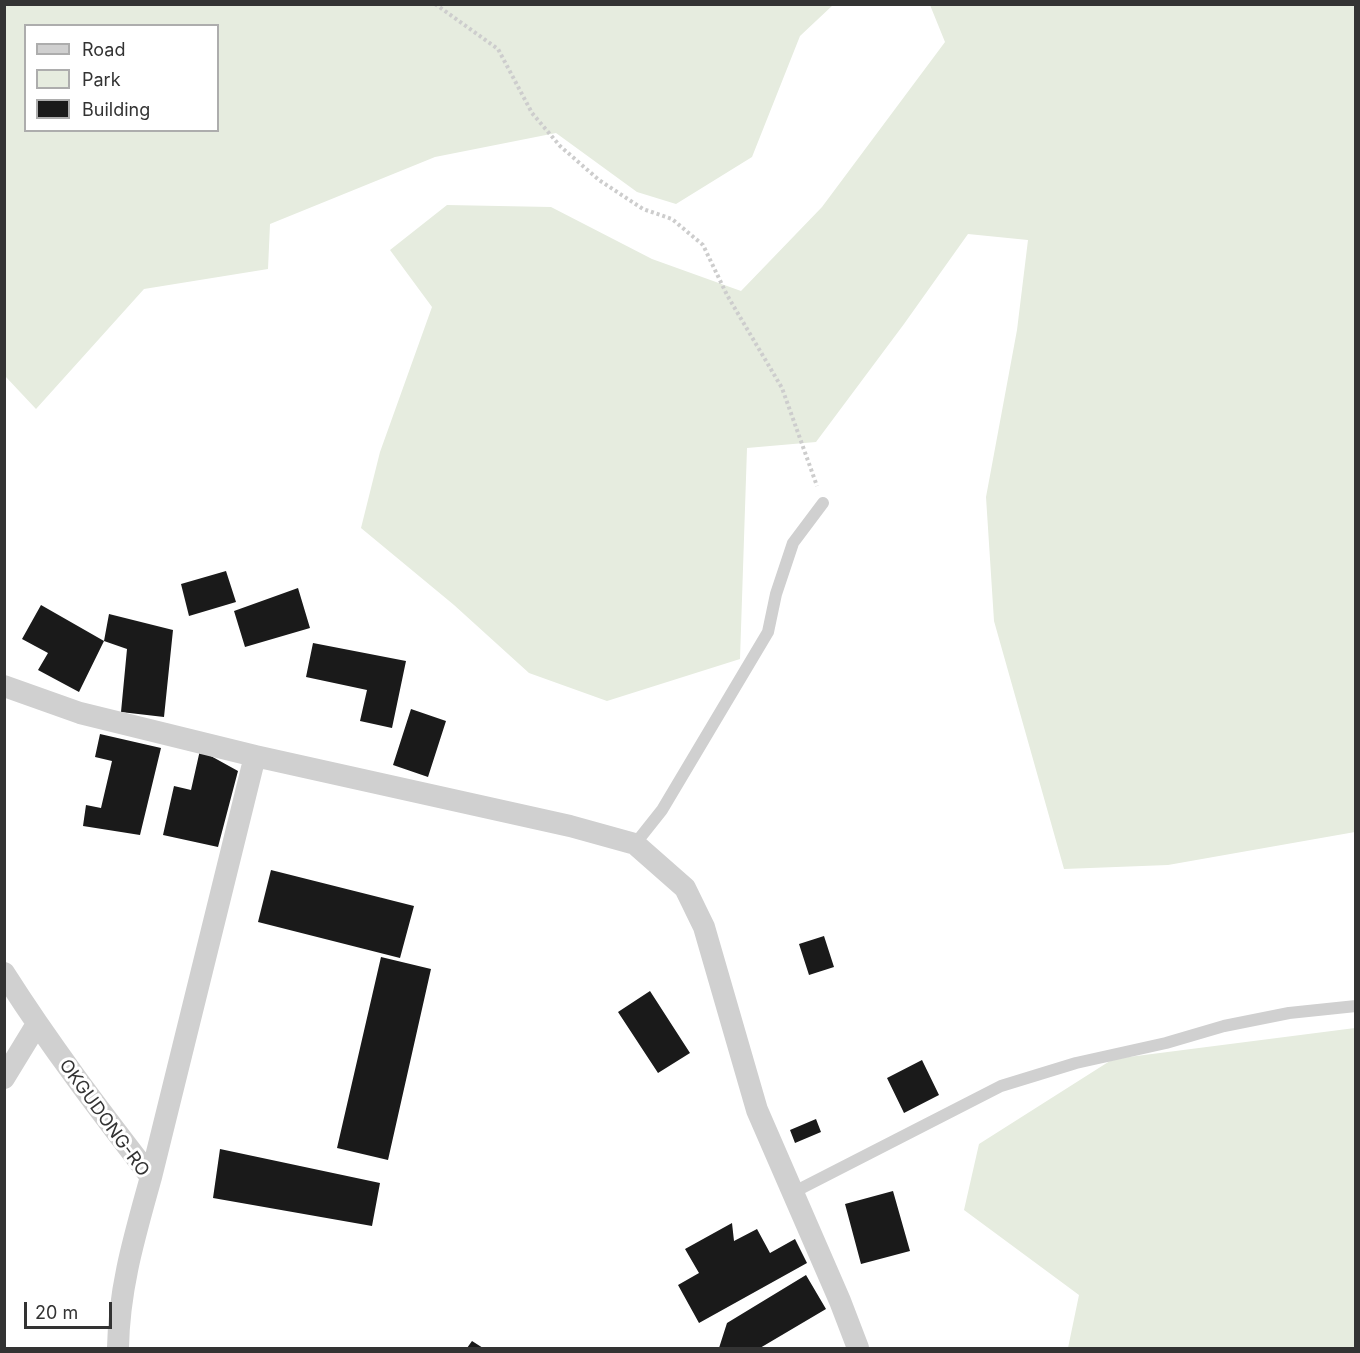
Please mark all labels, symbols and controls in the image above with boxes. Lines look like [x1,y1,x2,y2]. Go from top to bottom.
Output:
legend [24,24,219,132]
text: Road [82,39,125,60]
text: Park [82,69,121,90]
text: Building [82,99,150,120]
street label: OKGUDONG-RO [54,1055,154,1181]
scale bar [27,1290,116,1328]
text: 20 m [35,1302,78,1323]

